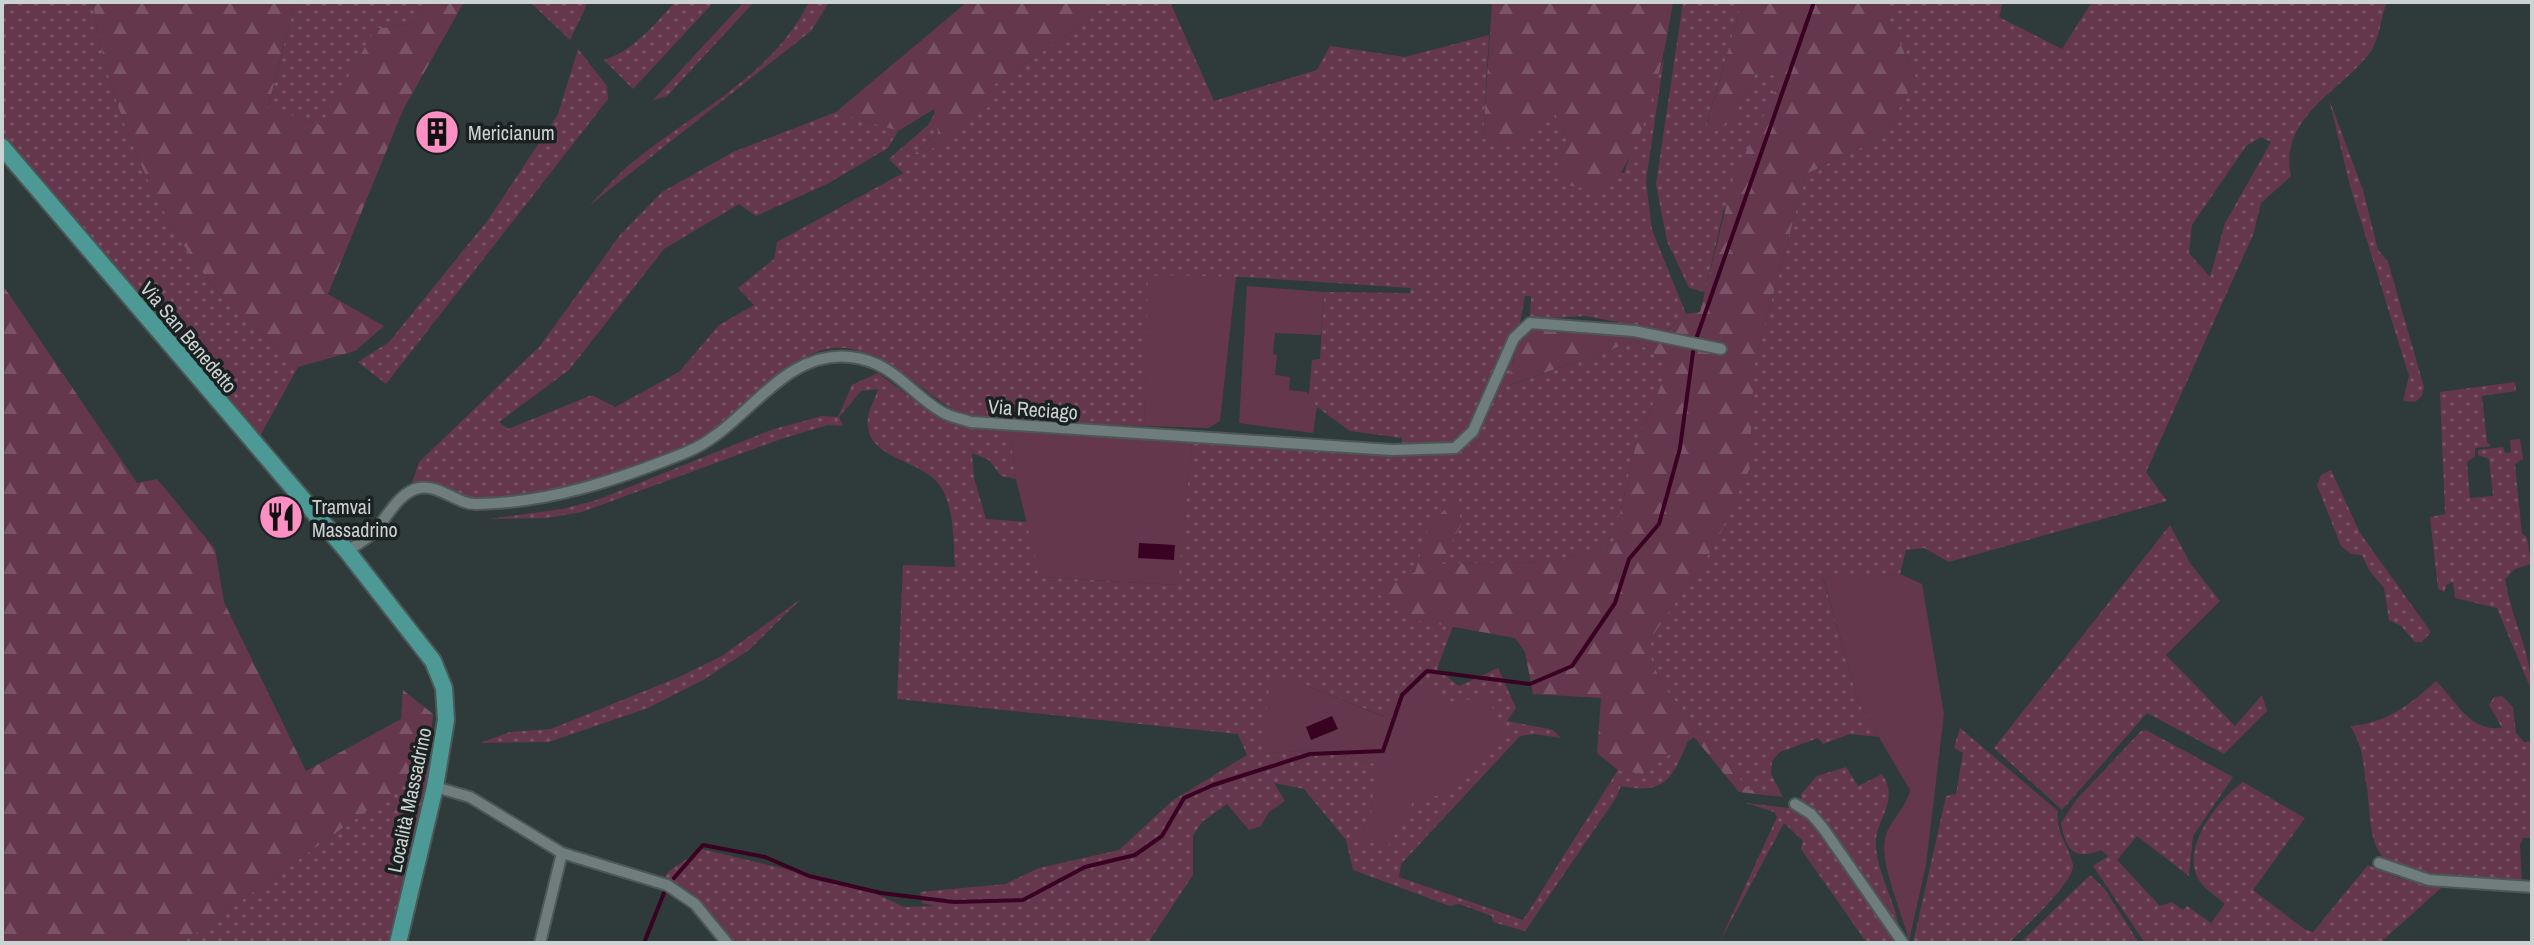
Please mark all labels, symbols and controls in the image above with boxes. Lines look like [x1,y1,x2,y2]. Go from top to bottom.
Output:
building icon: Mericianum [413,108,461,156]
place label: Mericianum [468,119,555,146]
street label: Via San Benedetto [134,276,244,398]
street label: Via Reciago [987,392,1079,426]
restaurant icon: Tramvai Massadrino [257,493,305,541]
place label: Tramvai Massadrino [312,493,398,543]
street label: Località Massadrino [380,725,438,875]

